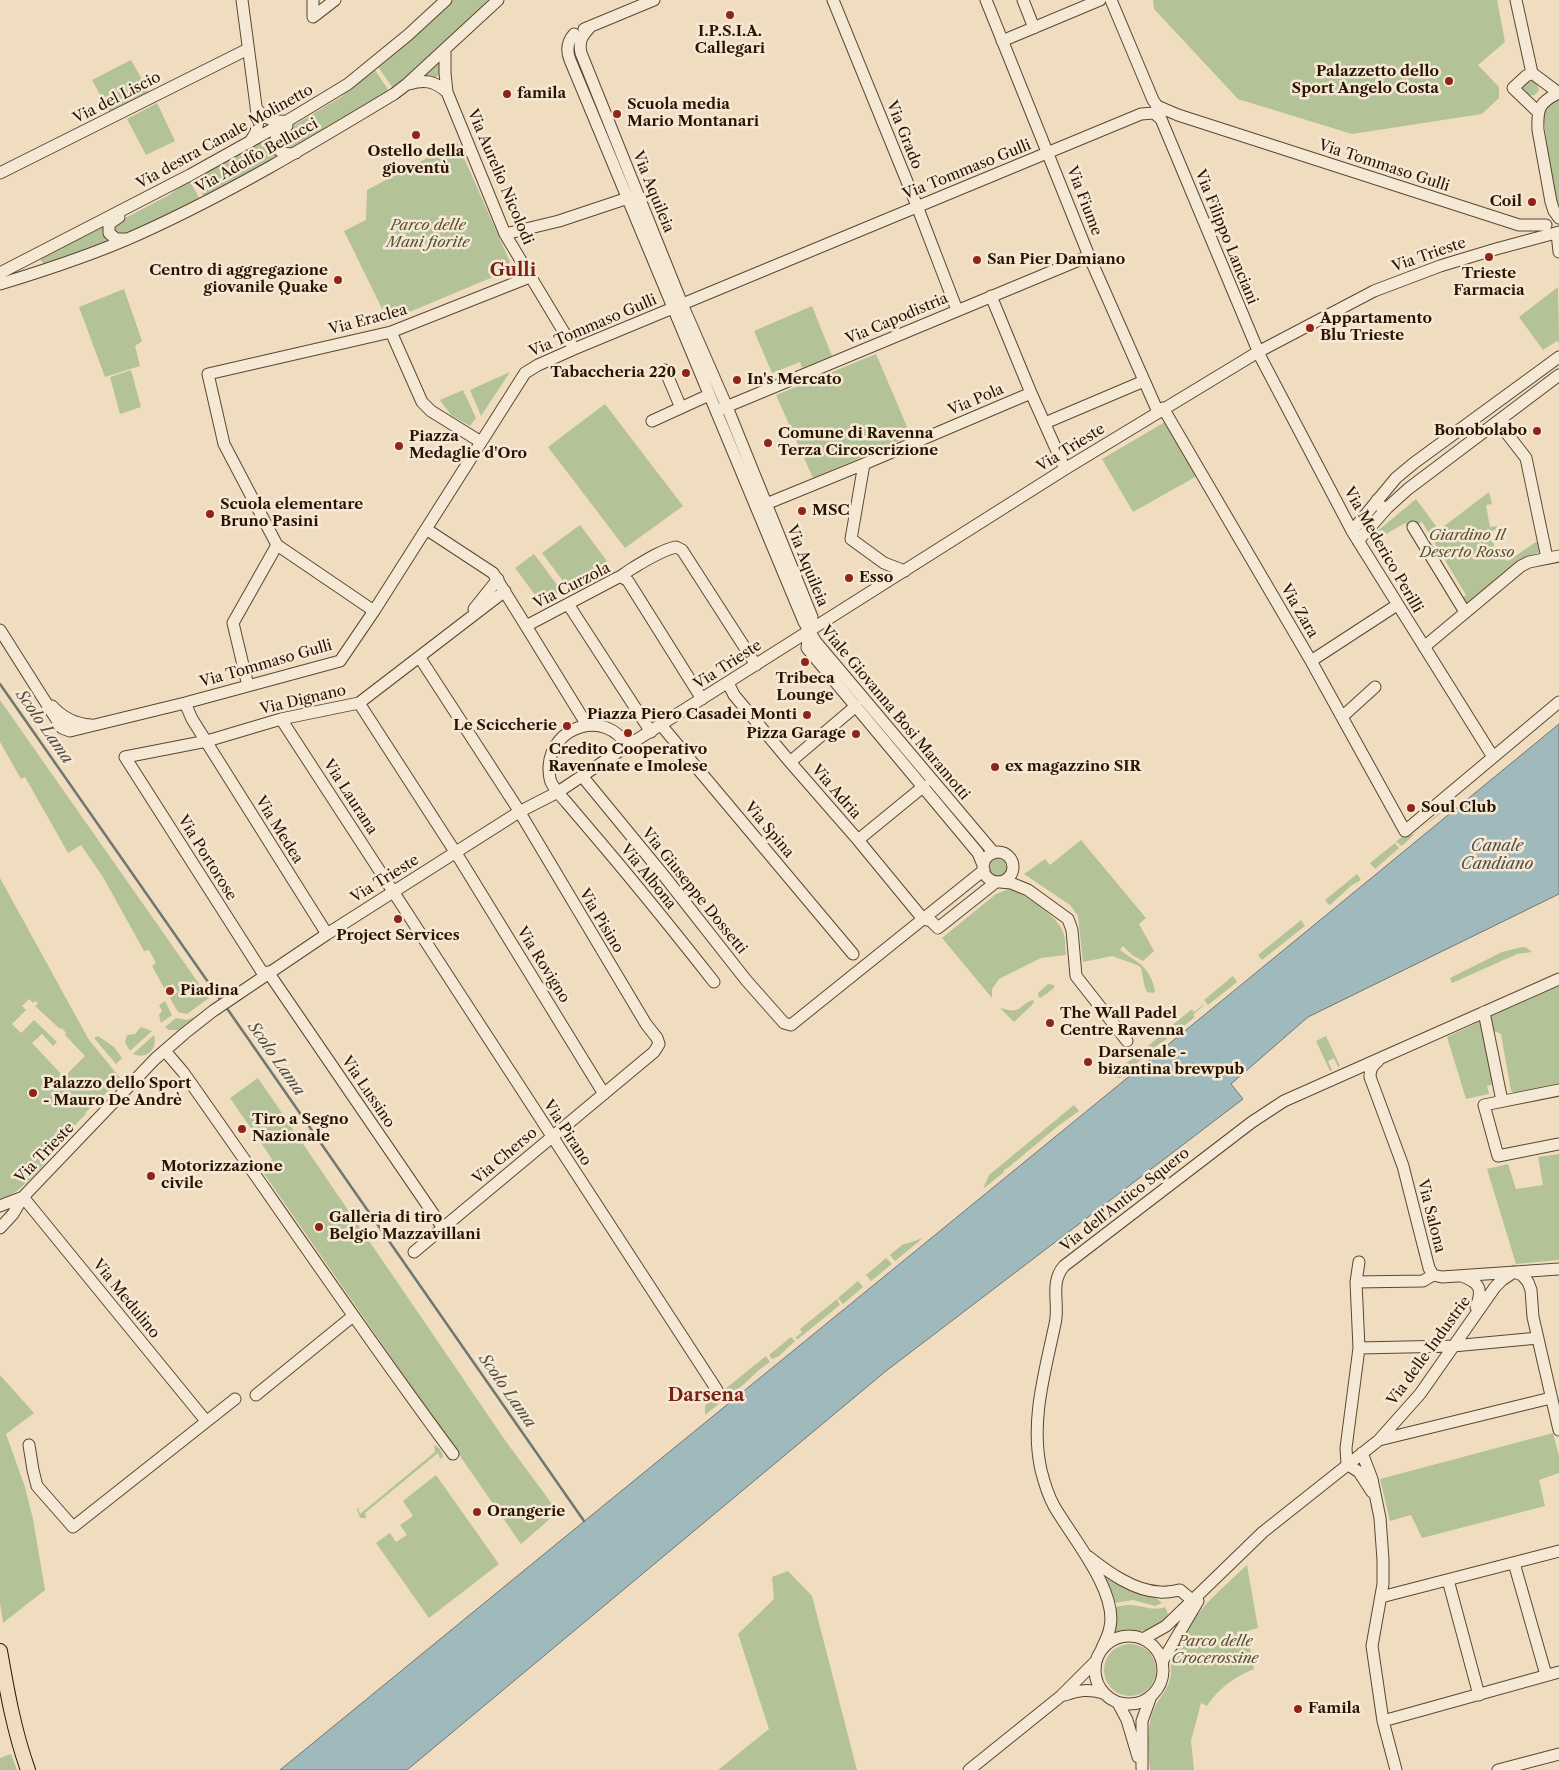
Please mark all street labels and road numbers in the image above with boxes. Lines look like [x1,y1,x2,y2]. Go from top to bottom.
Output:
street label: Via del Liscio [70,68,164,128]
street label: Via destra Canale Molinetto [134,81,316,193]
street label: Via Grado [882,98,926,172]
street label: Via Aurelio Nicolodi [463,107,537,247]
street label: Via Adolfo Bellucci [193,115,321,197]
street label: Via Tommaso Gulli [900,136,1034,204]
street label: Via Tommaso Gulli [1316,136,1452,196]
street label: Via Aquileia [628,149,678,235]
street label: Via Fiume [1062,164,1106,238]
street label: Via Filippo Lanciani [1191,167,1261,307]
street label: Via Trieste [1390,234,1468,276]
street label: Via Capodistria [843,289,951,349]
street label: Via Tommaso Gulli [527,291,659,361]
street label: Via Eraclea [327,301,409,339]
street label: Via Pola [946,380,1006,420]
street label: Via Trieste [1034,420,1108,476]
street label: Via Mederico Perilli [1340,484,1426,616]
street label: Via Aquileia [782,523,832,609]
street label: Via Curzola [531,559,613,613]
street label: Via Zara [1276,581,1322,641]
street label: Viale Giovanna Bosi Maramotti [817,622,973,804]
street label: Via Trieste [691,636,765,694]
street label: Via Tommaso Gulli [198,637,334,691]
street label: Via Dignano [258,681,348,719]
street label: Via Laurana [319,756,381,838]
street label: Via Adria [808,761,864,823]
street label: Via Medea [251,793,307,867]
street label: Via Spina [740,798,798,862]
street label: Via Portorose [174,812,240,904]
street label: Via Giuseppe Dossetti [638,824,750,958]
street label: Via Albona [616,841,680,913]
street label: Via Trieste [348,851,422,907]
street label: Via Pisino [575,886,627,956]
street label: Via Rovigno [513,924,573,1006]
street label: Via Lussino [337,1053,399,1131]
street label: Via Pirano [539,1097,595,1169]
street label: Via Trieste [12,1119,78,1187]
street label: Via Cherso [469,1124,541,1188]
street label: Via dell'Antico Squero [1057,1144,1193,1256]
street label: Via Salona [1413,1177,1449,1255]
street label: Via Medulino [89,1256,163,1342]
street label: Via delle Industrie [1383,1293,1475,1409]

